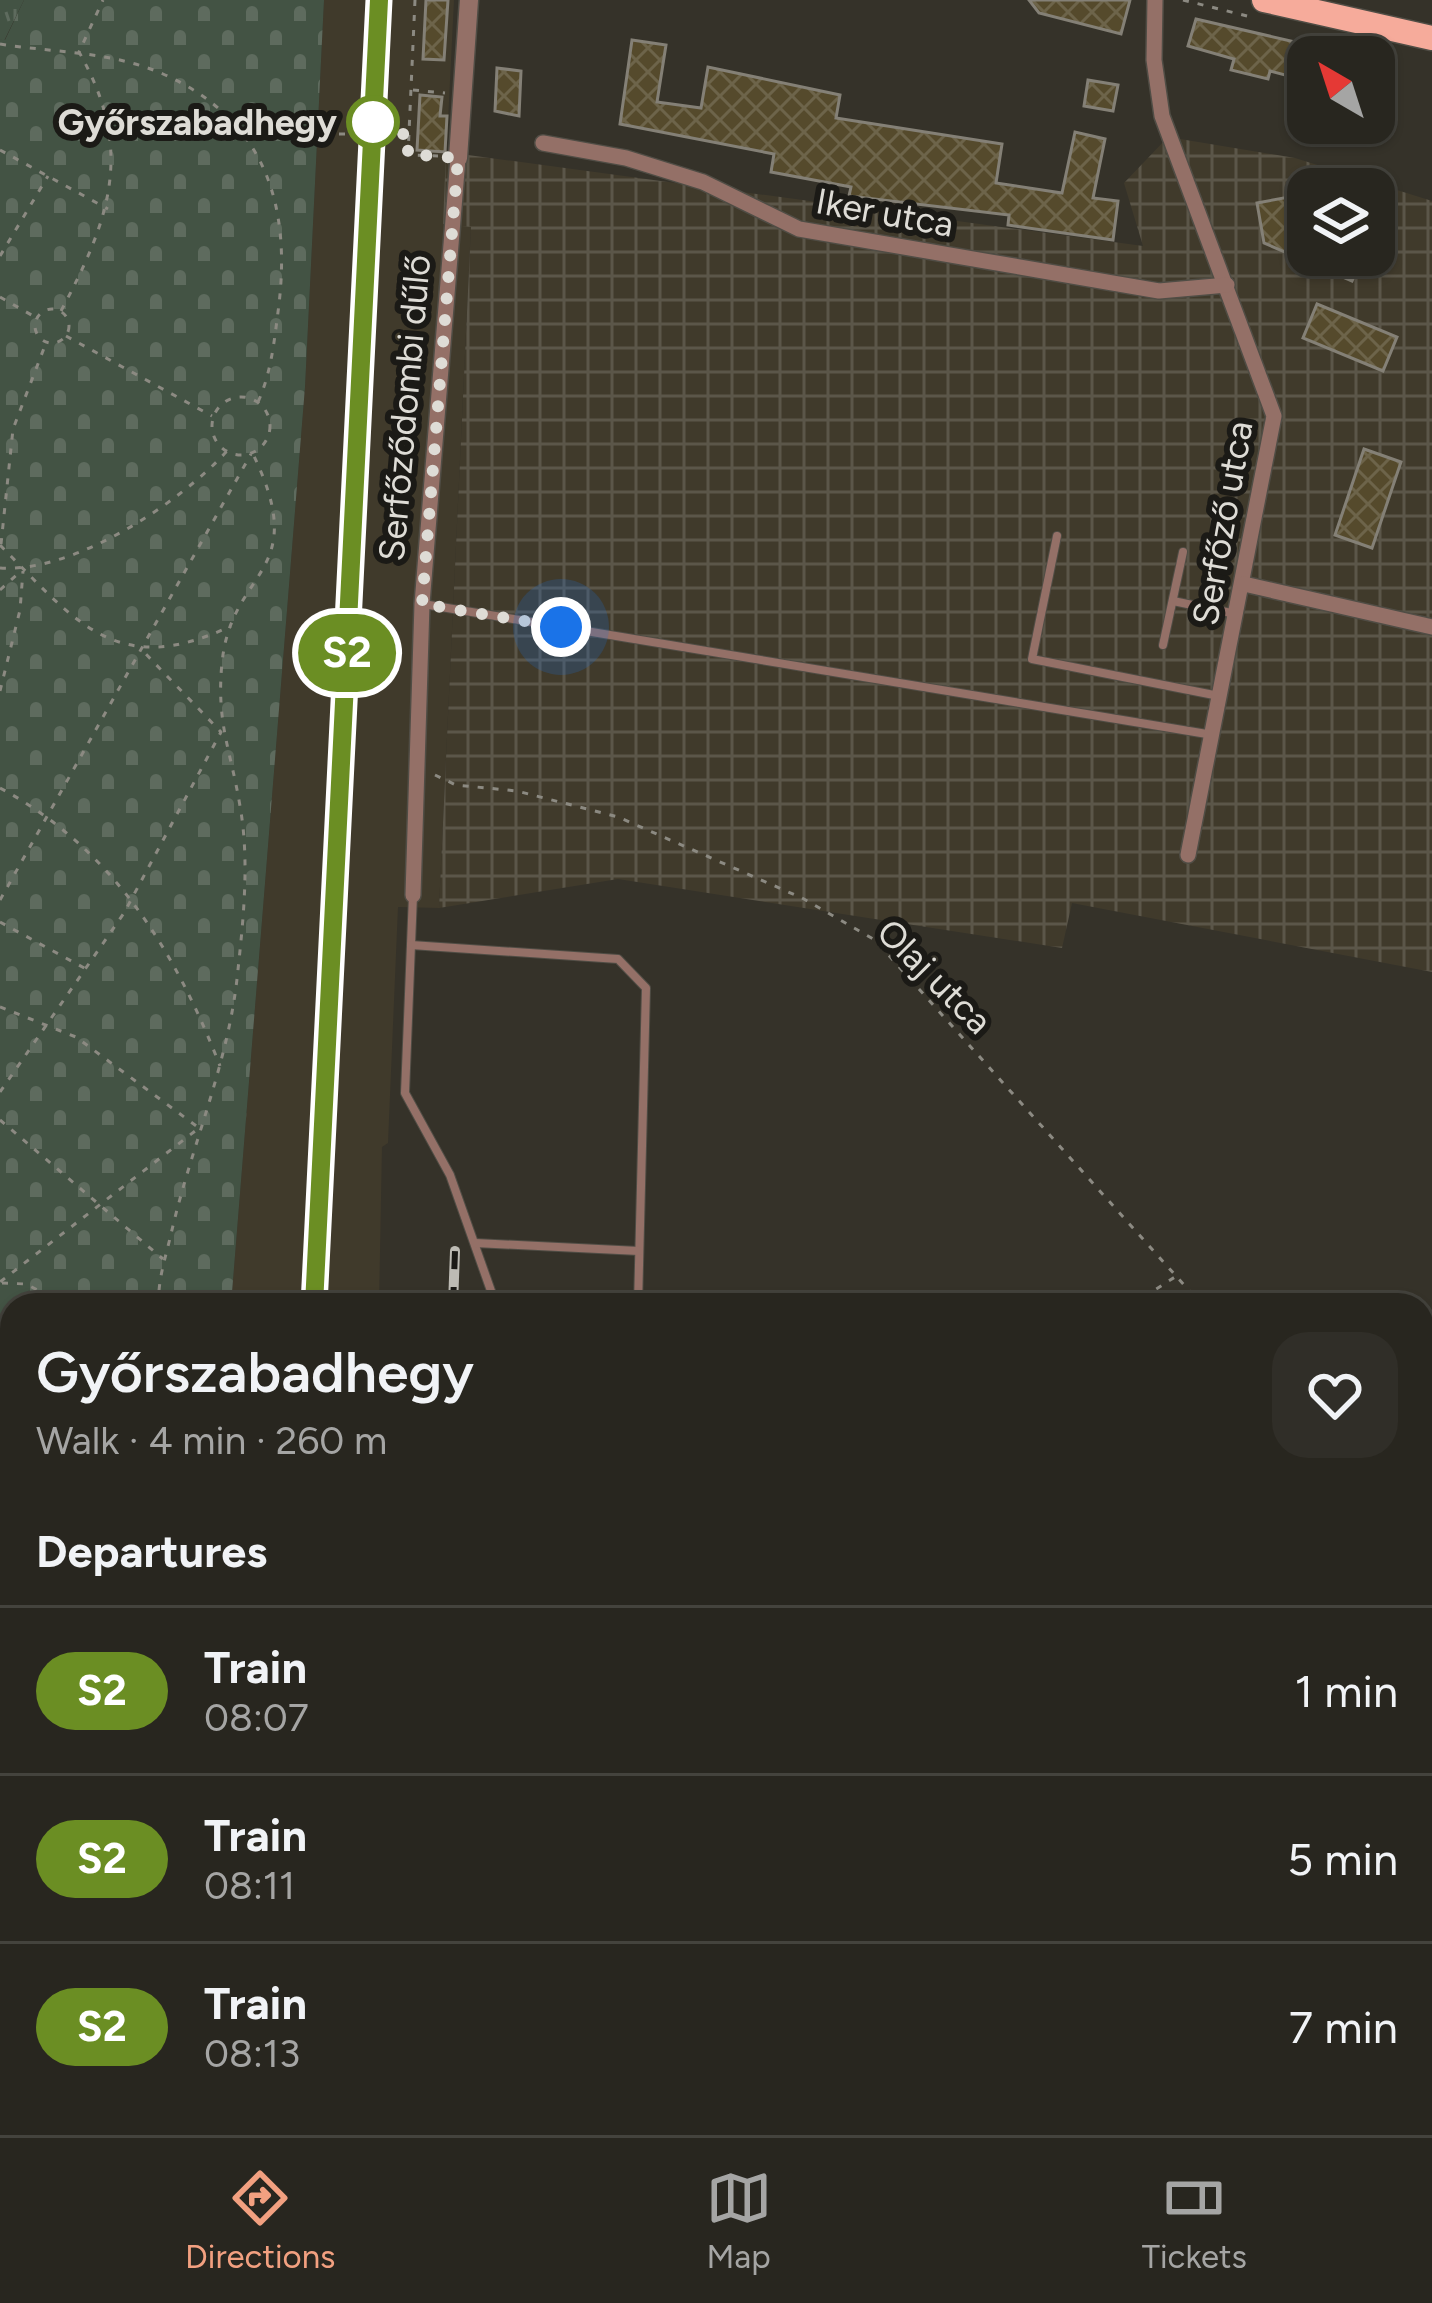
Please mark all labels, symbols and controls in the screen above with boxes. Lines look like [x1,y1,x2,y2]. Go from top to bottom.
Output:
north arrow [1287,36,1395,144]
map controls [1287,36,1395,276]
marker: Győrszabadhegy [348,97,398,147]
place label: Győrszabadhegy [57,101,337,144]
button: layers [1287,168,1395,276]
street label: Iker utca [813,179,957,246]
street label: Serfőződombi dűlő [370,253,439,563]
street label: Serfőző utca [1183,417,1262,629]
your location [531,597,591,657]
line badge: S2 [293,614,401,692]
text: S2 [322,627,372,678]
street label: Olaj utca [868,910,1001,1043]
button: heart [1272,1332,1398,1458]
text: Győrszabadhegy [36,1338,474,1406]
text: Walk · 4 min · 260 m [36,1417,387,1464]
text: Departures [36,1524,267,1578]
text: Train [204,1640,307,1694]
text: 1 min [1294,1664,1398,1718]
text: S2 [77,1665,127,1716]
text: 08:07 [204,1694,309,1741]
text: Train [204,1808,307,1862]
text: 5 min [1287,1832,1398,1886]
text: S2 [77,1833,127,1884]
text: 08:11 [204,1862,295,1909]
text: Train [204,1976,307,2030]
text: 7 min [1289,2000,1398,2054]
text: S2 [77,2001,127,2052]
text: 08:13 [204,2030,300,2077]
tab: Directions [185,2165,336,2276]
tab: Map [706,2165,772,2276]
tab: Tickets [1142,2165,1247,2276]

